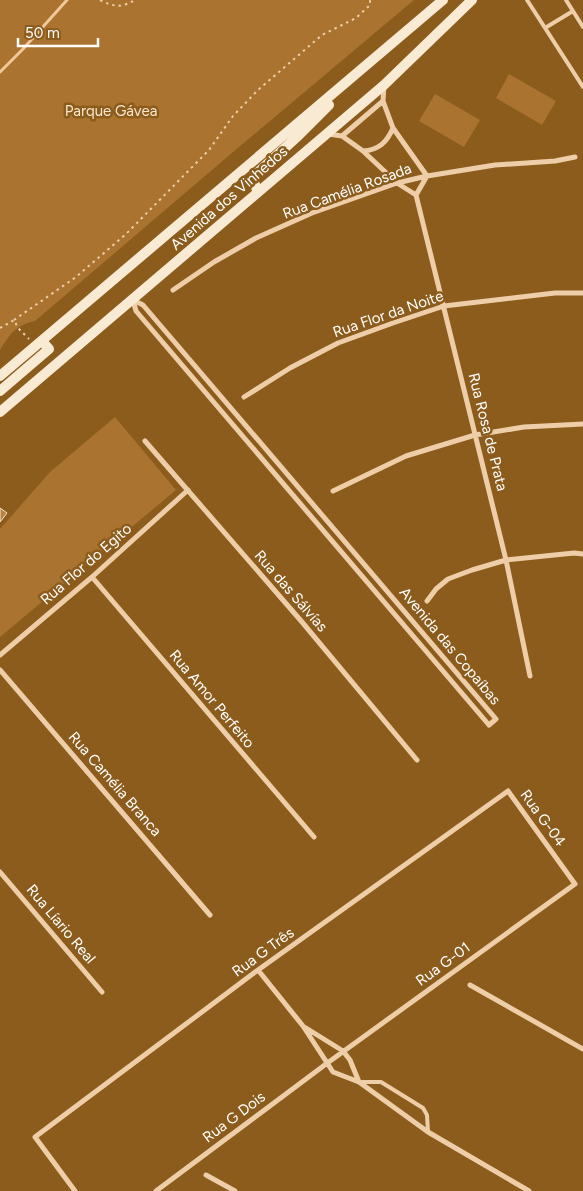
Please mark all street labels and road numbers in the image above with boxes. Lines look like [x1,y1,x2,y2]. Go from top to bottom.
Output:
street label: Avenida dos Vinhedos [167,142,291,254]
street label: Rua Camélia Rosada [280,159,414,223]
street label: Rua Flor da Noite [330,287,446,341]
street label: Rua Rosa de Prata [465,371,511,493]
street label: Rua Flor do Egito [37,519,135,608]
street label: Rua das Sálvías [251,546,331,636]
street label: Avenida das Copaíbas [396,584,504,708]
street label: Rua Amor Perfeito [166,646,259,752]
street label: Rua Camélia Branca [65,728,165,840]
street label: Rua G-04 [516,786,570,850]
street label: Rua Líario Real [23,881,99,967]
street label: Rua G Três [229,924,297,980]
street label: Rua G-01 [412,938,474,990]
street label: Rua G Dois [199,1088,269,1146]

